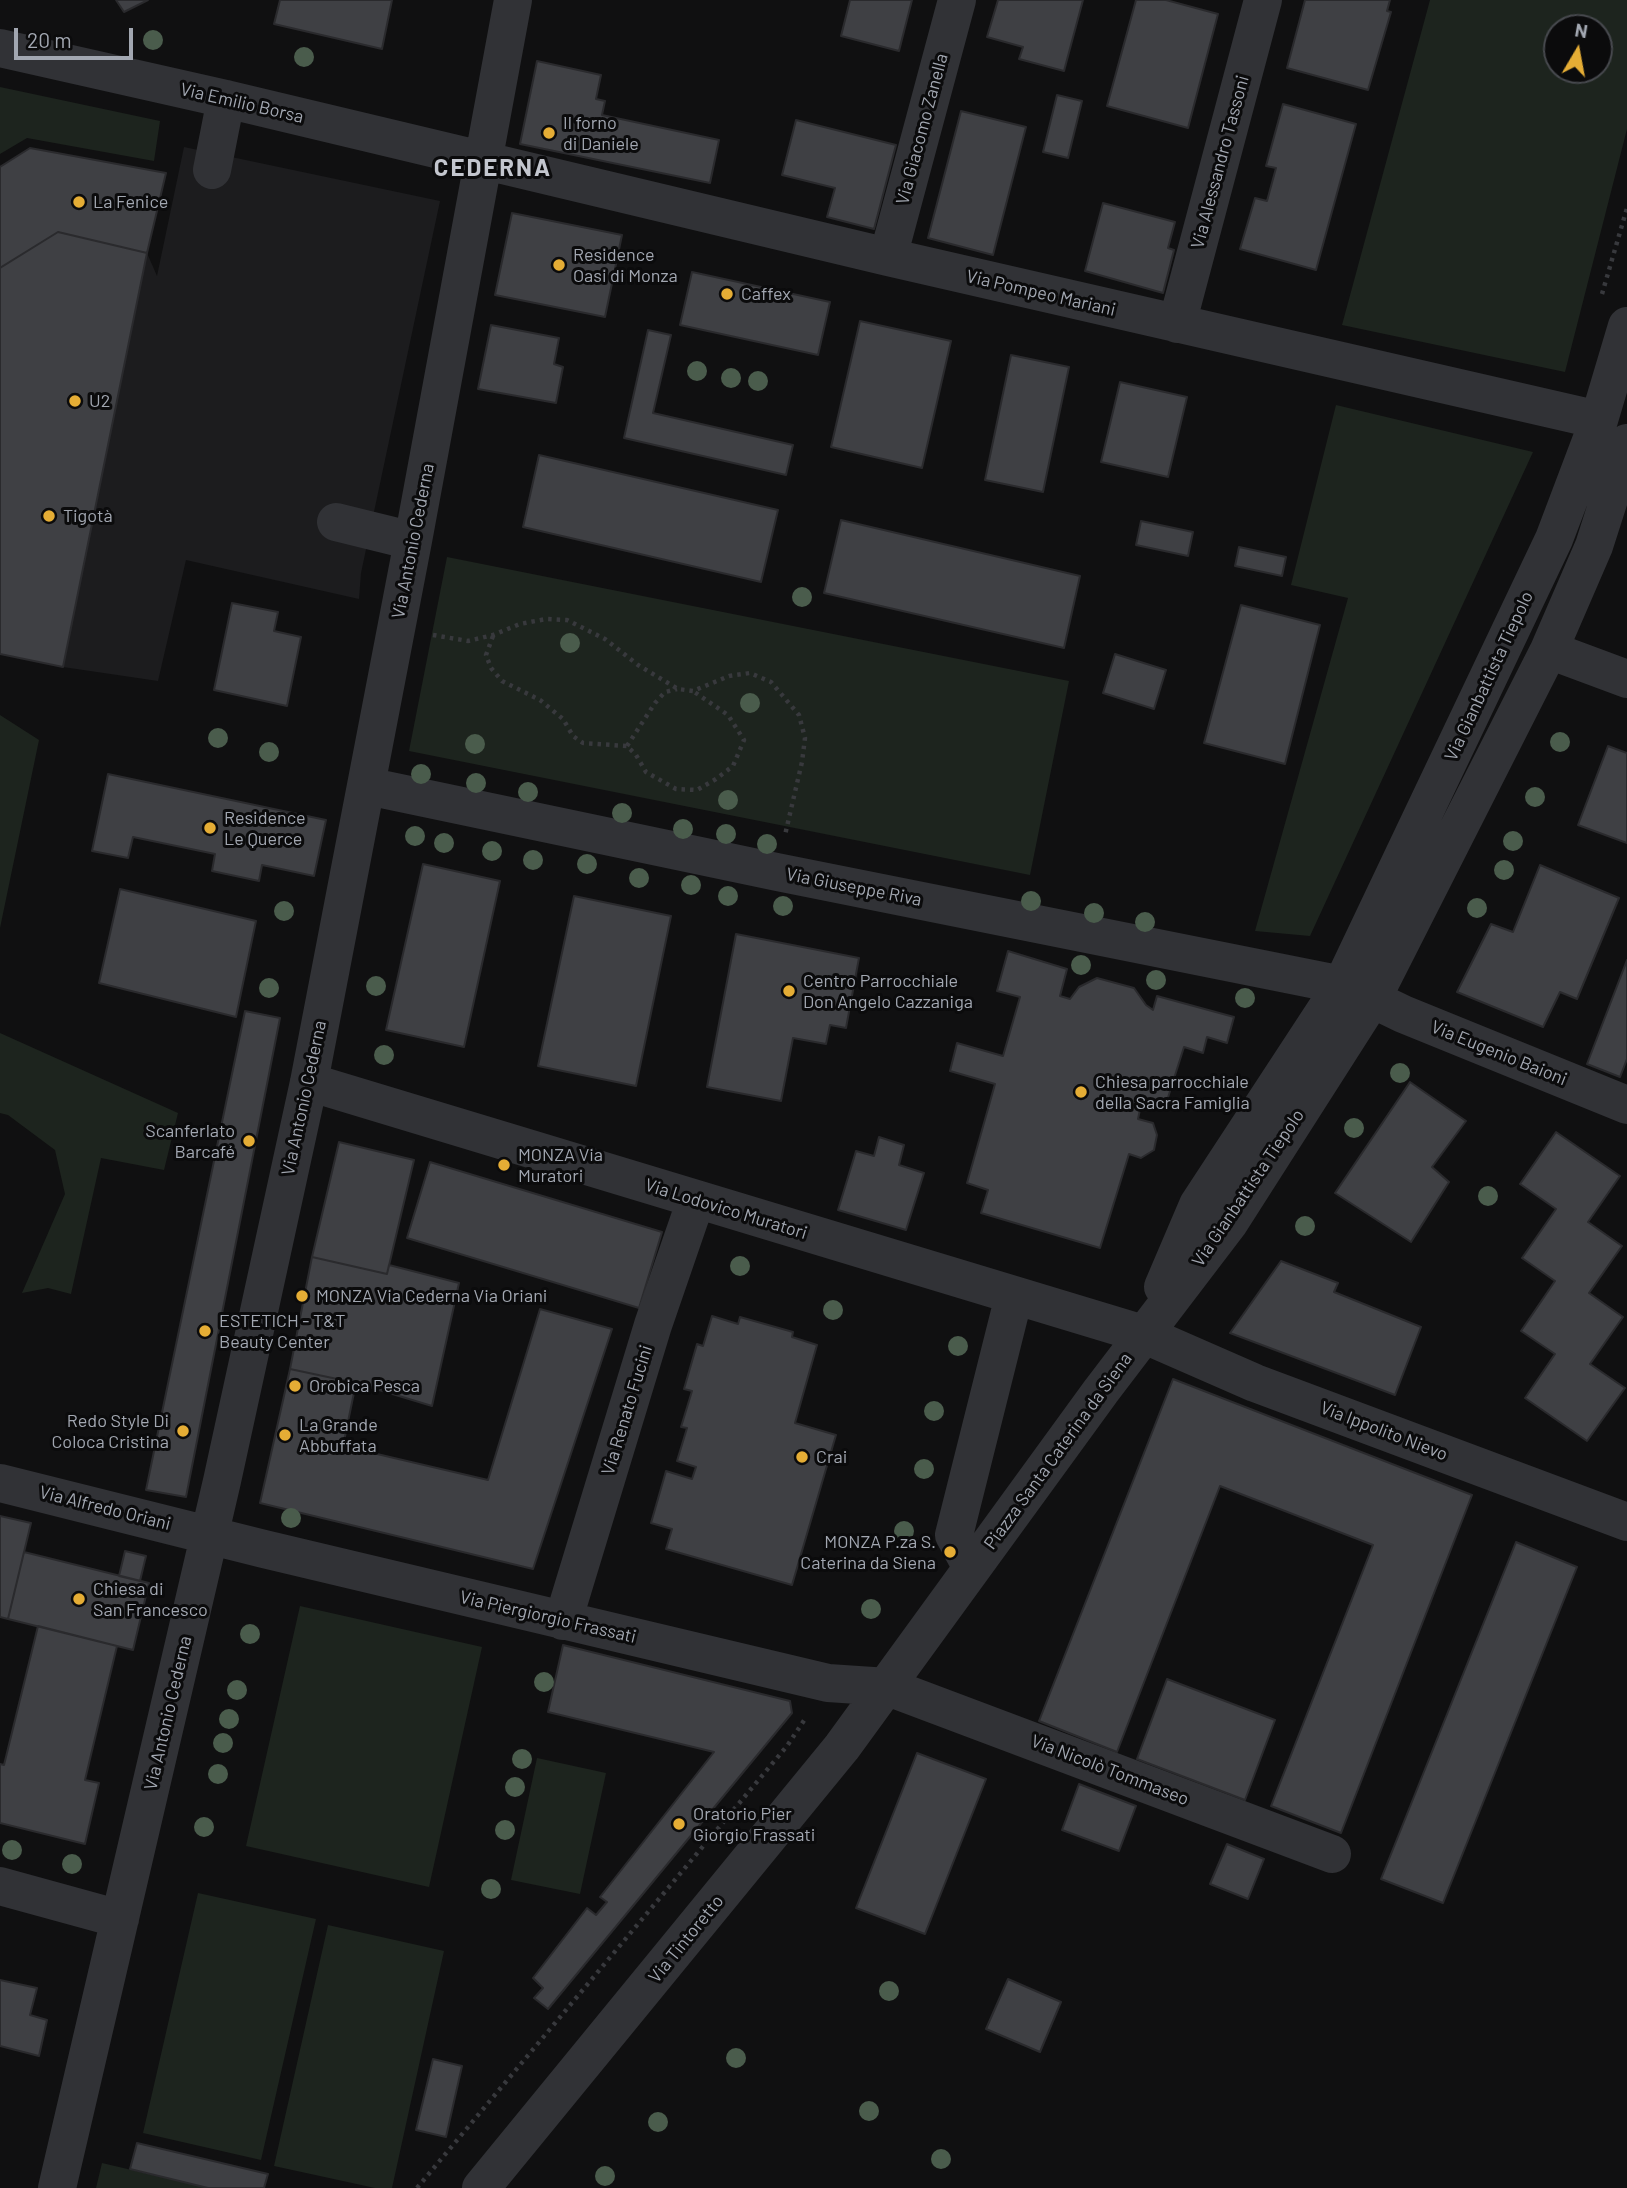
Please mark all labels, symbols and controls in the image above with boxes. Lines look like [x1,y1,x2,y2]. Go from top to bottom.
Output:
scale bar [18,14,136,58]
north arrow [1543,14,1613,84]
text: N [1573,17,1590,42]
text: 20 m [27,27,72,52]
street label: Via Giacomo Zanella [891,51,953,207]
street label: Via Alessandro Tassoni [1186,73,1254,251]
street label: Via Emilio Borsa [178,78,306,128]
place label: Il forno di Daniele [563,112,639,154]
marker: Il forno di Daniele [541,125,557,141]
district label: CEDERNA [435,154,551,182]
place label: La Fenice [93,191,168,213]
marker: La Fenice [71,194,87,210]
place label: Residence Oasi di Monza [573,244,678,286]
marker: Residence Oasi di Monza [551,257,567,273]
street label: Via Pompeo Mariani [964,265,1118,321]
place label: Caffex [741,283,791,305]
marker: Caffex [719,286,735,302]
place label: U2 [89,390,110,412]
marker: U2 [67,393,83,409]
street label: Via Antonio Cederna [387,461,439,621]
place label: Tigotà [63,505,113,527]
marker: Tigotà [41,508,57,524]
street label: Via Gianbattista Tiepolo [1440,588,1538,764]
place label: Residence Le Querce [224,807,306,850]
marker: Residence Le Querce [202,820,218,836]
street label: Via Giuseppe Riva [784,863,924,911]
place label: Centro Parrocchiale Don Angelo Cazzaniga [803,970,973,1012]
marker: Centro Parrocchiale Don Angelo Cazzaniga [781,983,797,999]
street label: Via Eugenio Baioni [1428,1016,1570,1090]
street label: Via Antonio Cederna [277,1019,331,1177]
place label: Chiesa parrocchiale della Sacra Famiglia [1095,1071,1250,1114]
marker: Chiesa parrocchiale della Sacra Famiglia [1073,1084,1089,1100]
street label: Via Gianbattista Tiepolo [1187,1105,1309,1271]
place label: Scanferlato Barcafé [145,1120,235,1162]
marker: Scanferlato Barcafé [241,1133,257,1149]
place label: MONZA Via Muratori [518,1144,603,1186]
marker: MONZA Via Muratori [496,1157,512,1173]
street label: Via Lodovico Muratori [642,1174,810,1244]
place label: MONZA Via Cederna Via Oriani [316,1285,547,1307]
marker: MONZA Via Cederna Via Oriani [294,1288,310,1304]
place label: ESTETICH - T&T Beauty Center [219,1310,345,1352]
marker: ESTETICH - T&T Beauty Center [197,1323,213,1339]
street label: Via Renato Fucini [597,1342,657,1478]
street label: Piazza Santa Caterina da Siena [979,1349,1137,1553]
place label: Orobica Pesca [309,1375,420,1397]
marker: Orobica Pesca [287,1378,303,1394]
street label: Via Ippolito Nievo [1317,1397,1451,1465]
place label: Redo Style Di Coloca Cristina [51,1410,169,1452]
place label: La Grande Abbuffata [299,1414,378,1456]
marker: Redo Style Di Coloca Cristina [175,1423,191,1439]
marker: La Grande Abbuffata [277,1427,293,1443]
place label: Crai [816,1446,847,1468]
marker: Crai [794,1449,810,1465]
street label: Via Alfredo Oriani [37,1481,173,1535]
place label: MONZA P.za S. Caterina da Siena [800,1531,936,1574]
marker: MONZA P.za S. Caterina da Siena [942,1544,958,1560]
place label: Chiesa di San Francesco [93,1578,208,1620]
street label: Via Piergiorgio Frassati [458,1586,638,1648]
marker: Chiesa di San Francesco [71,1591,87,1607]
street label: Via Antonio Cederna [140,1634,196,1792]
street label: Via Nicolò Tommaseo [1028,1730,1192,1810]
place label: Oratorio Pier Giorgio Frassati [693,1803,815,1846]
marker: Oratorio Pier Giorgio Frassati [671,1816,687,1832]
street label: Via Tintoretto [644,1891,728,1987]

